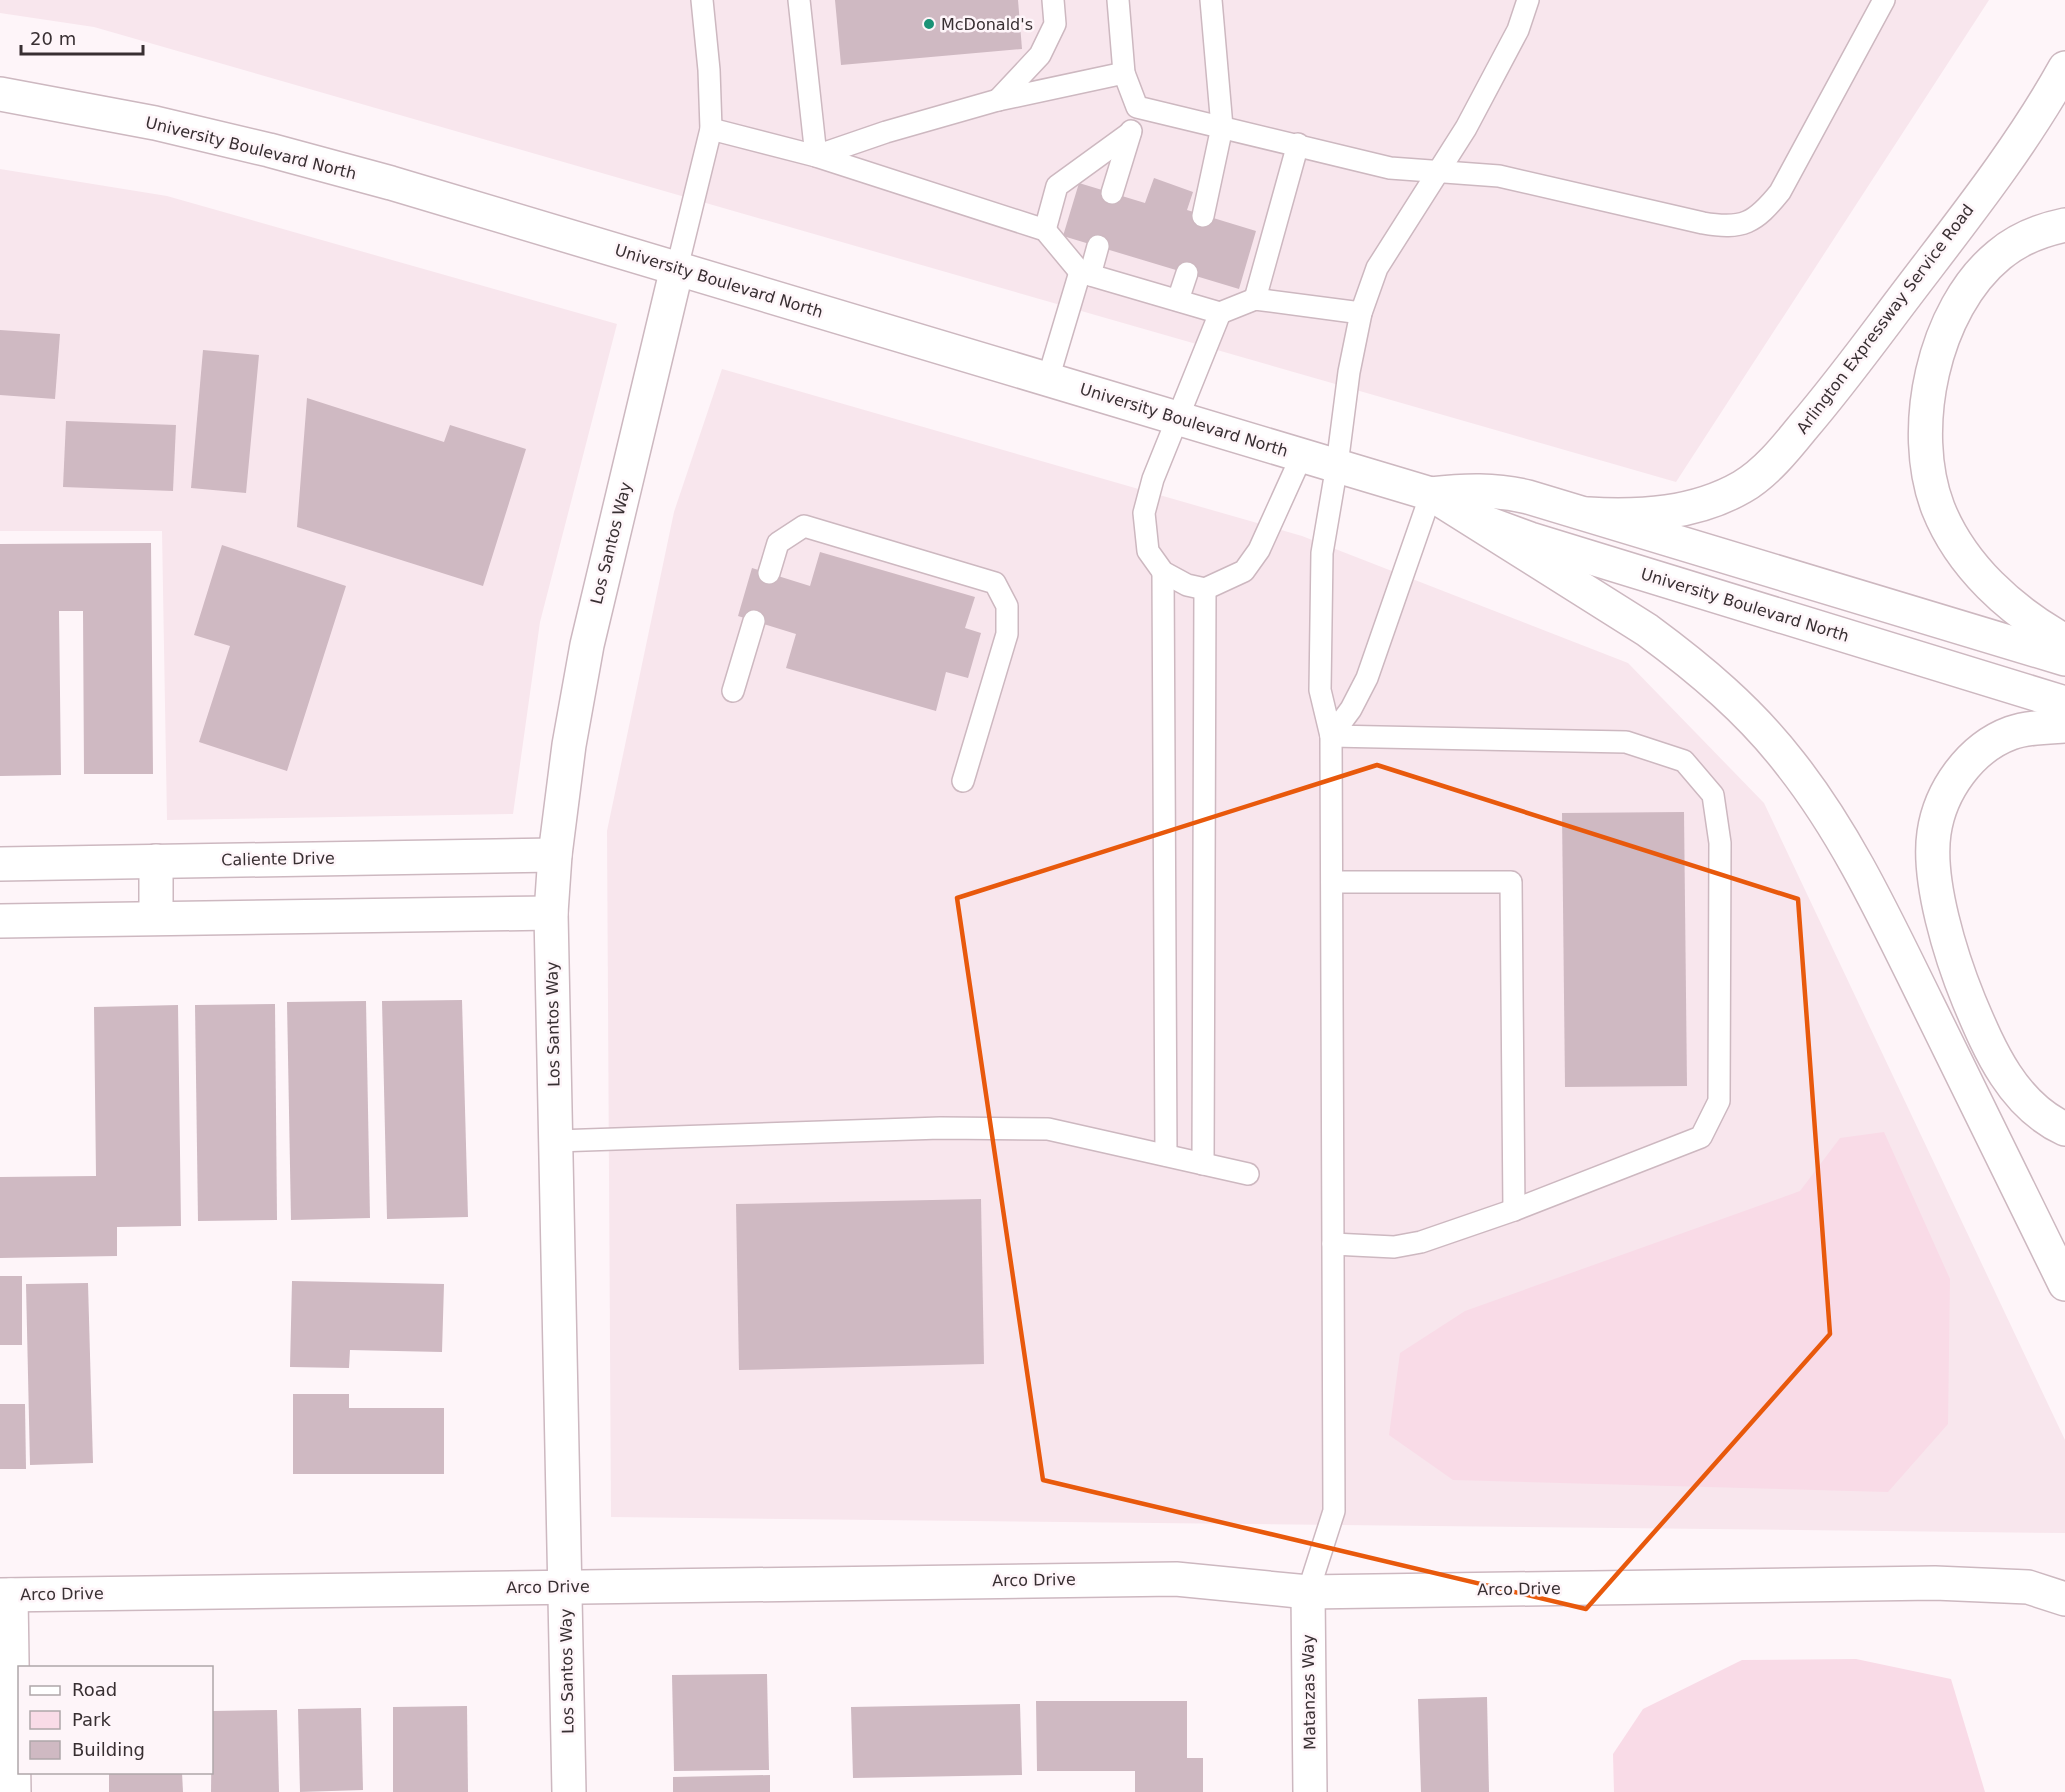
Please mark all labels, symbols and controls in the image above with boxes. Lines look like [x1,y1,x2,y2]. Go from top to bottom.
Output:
place label: McDonald's [941,15,1033,34]
marker: McDonald's [922,17,936,31]
scale bar [21,18,142,56]
text: 20 m [30,28,76,49]
street label: University Boulevard North [144,113,358,183]
street label: Arlington Expressway Service Road [1792,201,1978,437]
street label: University Boulevard North [613,240,825,322]
street label: University Boulevard North [1078,379,1290,461]
street label: Los Santos Way [587,480,635,606]
street label: University Boulevard North [1639,564,1851,646]
street label: Caliente Drive [221,849,335,869]
street label: Los Santos Way [542,961,564,1087]
street label: Arco Drive [992,1570,1076,1590]
street label: Arco Drive [506,1577,590,1597]
street label: Arco Drive [1477,1579,1561,1599]
street label: Arco Drive [20,1584,104,1604]
street label: Los Santos Way [556,1608,578,1734]
street label: Matanzas Way [1298,1634,1320,1750]
legend [18,1666,213,1774]
text: Road [72,1679,117,1700]
text: Park [72,1709,111,1730]
text: Building [72,1739,145,1760]

